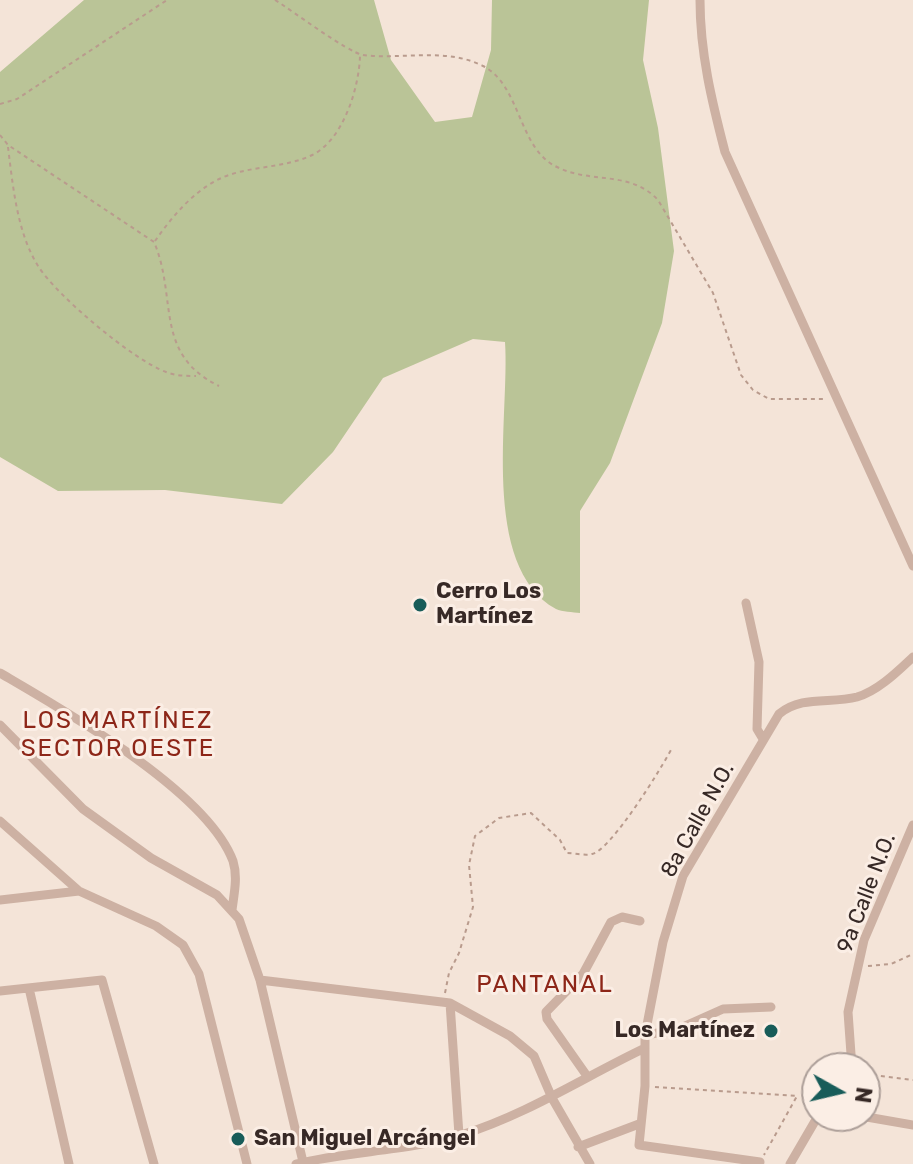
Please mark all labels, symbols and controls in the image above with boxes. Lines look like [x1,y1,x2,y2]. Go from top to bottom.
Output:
place label: Cerro Los Martínez [436,579,541,630]
marker: Cerro Los Martínez [411,596,429,614]
district label: LOS MARTÍNEZ SECTOR OESTE [21,707,215,763]
street label: 8a Calle N.O. [656,758,740,882]
street label: 9a Calle N.O. [832,829,902,957]
district label: PANTANAL [476,971,614,999]
place label: Los Martínez [615,1018,755,1044]
marker: Los Martínez [762,1022,780,1040]
north arrow [801,1052,881,1132]
text: N [849,1085,878,1105]
place label: San Miguel Arcángel [254,1126,476,1152]
marker: San Miguel Arcángel [229,1130,247,1148]

